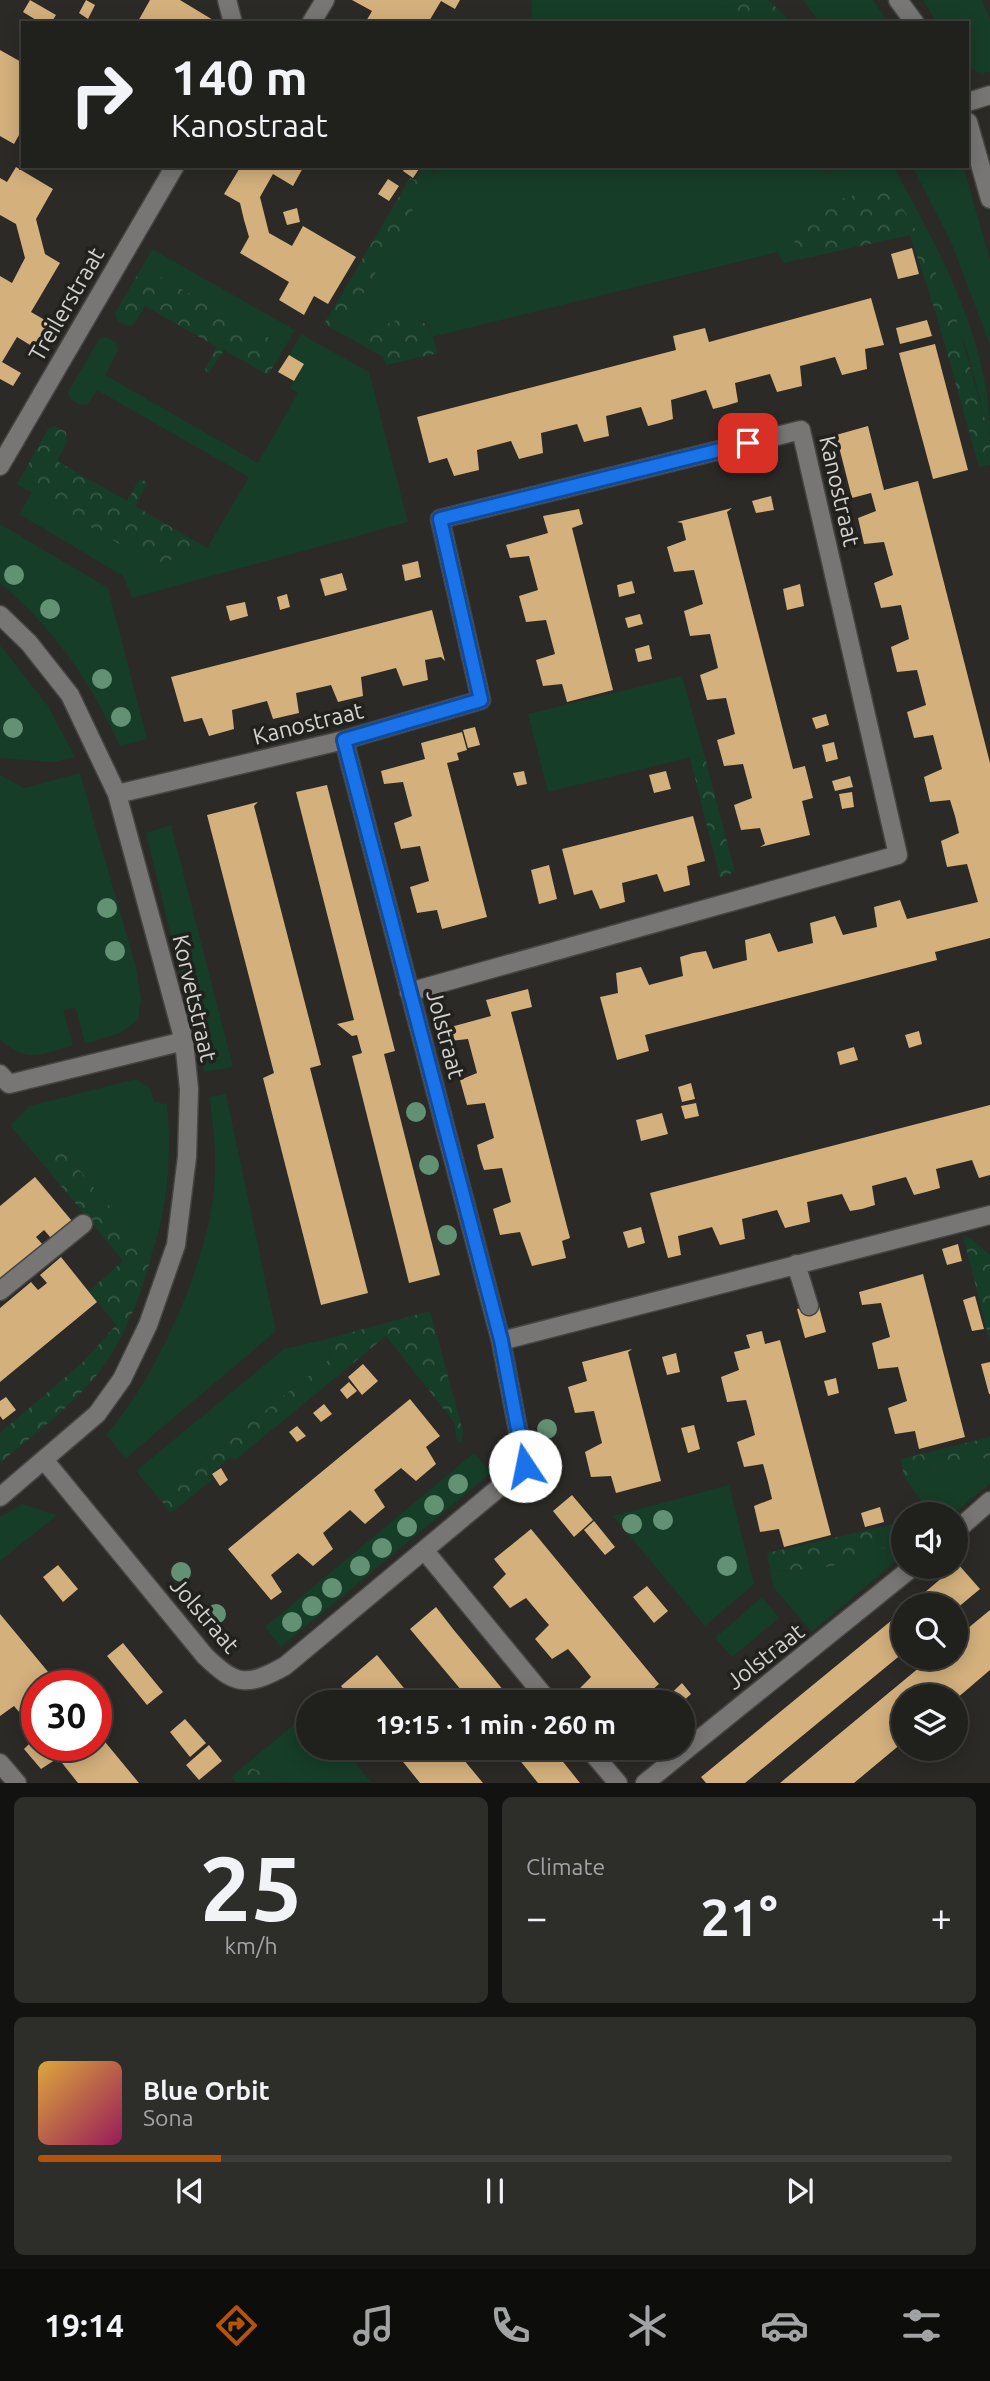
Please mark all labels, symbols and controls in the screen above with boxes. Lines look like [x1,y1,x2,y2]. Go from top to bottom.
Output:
icon: right [56,49,147,140]
text: 140 m [171,49,308,104]
text: Kanostraat [171,107,328,143]
street label: Treilerstraat [23,243,109,365]
pin [718,413,778,473]
icon: arrive [729,424,767,462]
street label: Kanostraat [815,433,865,549]
street label: Kanostraat [250,697,366,749]
street label: Korvetstraat [168,932,222,1064]
street label: Jolstraat [422,987,470,1081]
position arrow [488,1429,562,1503]
map controls [891,1502,968,1761]
button: sound [891,1502,968,1579]
street label: Jolstraat [166,1572,244,1658]
button: search [891,1593,968,1670]
street label: Jolstraat [721,1618,809,1694]
speed limit sign: 30 [21,1670,112,1761]
button: layers [891,1684,968,1761]
text: 19:15 · 1 min · 260 m [375,1710,616,1739]
text: 25 [200,1836,302,1938]
text: Climate [526,1854,605,1879]
text: 21° [700,1888,778,1946]
text: − [526,1896,547,1938]
text: + [931,1896,952,1938]
text: km/h [224,1933,278,1958]
text: Blue Orbit [143,2076,270,2105]
text: Sona [143,2105,193,2130]
icon: previous [171,2172,209,2210]
icon: pause [476,2172,514,2210]
icon: next [781,2172,819,2210]
icon: directions [212,2301,261,2350]
icon: music [349,2301,398,2350]
icon: phone [486,2301,535,2350]
icon: climate [623,2301,672,2350]
icon: car [760,2301,809,2350]
icon: filters [897,2301,946,2350]
text: 19:14 [44,2307,124,2343]

